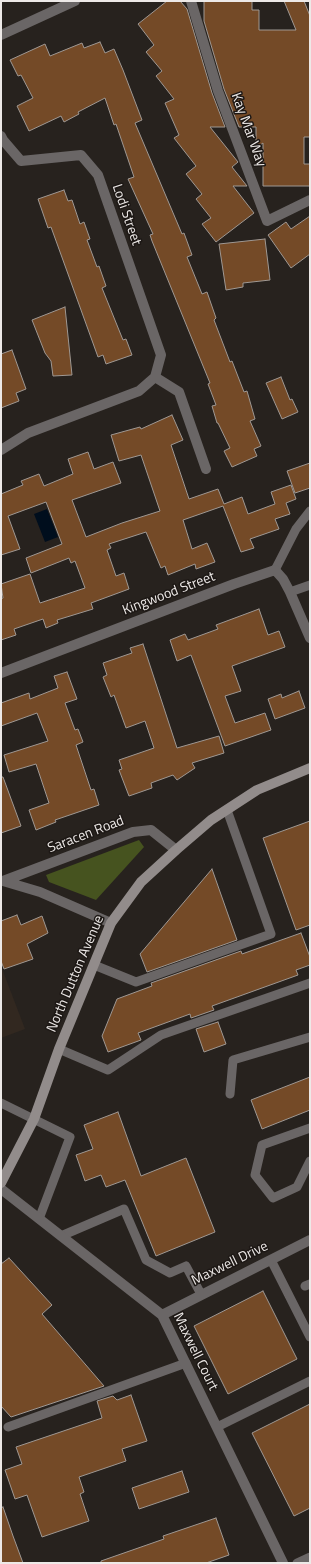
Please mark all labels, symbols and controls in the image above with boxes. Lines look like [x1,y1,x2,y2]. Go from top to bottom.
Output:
street label: Kay Mar Way [227,91,269,169]
street label: Lodi Street [108,182,144,248]
street label: Kingwood Street [120,569,218,619]
street label: Saracen Road [45,813,127,857]
street label: North Dutton Avenue [44,913,108,1035]
street label: Maxwell Drive [189,1238,271,1290]
street label: Maxwell Court [169,1310,221,1394]

